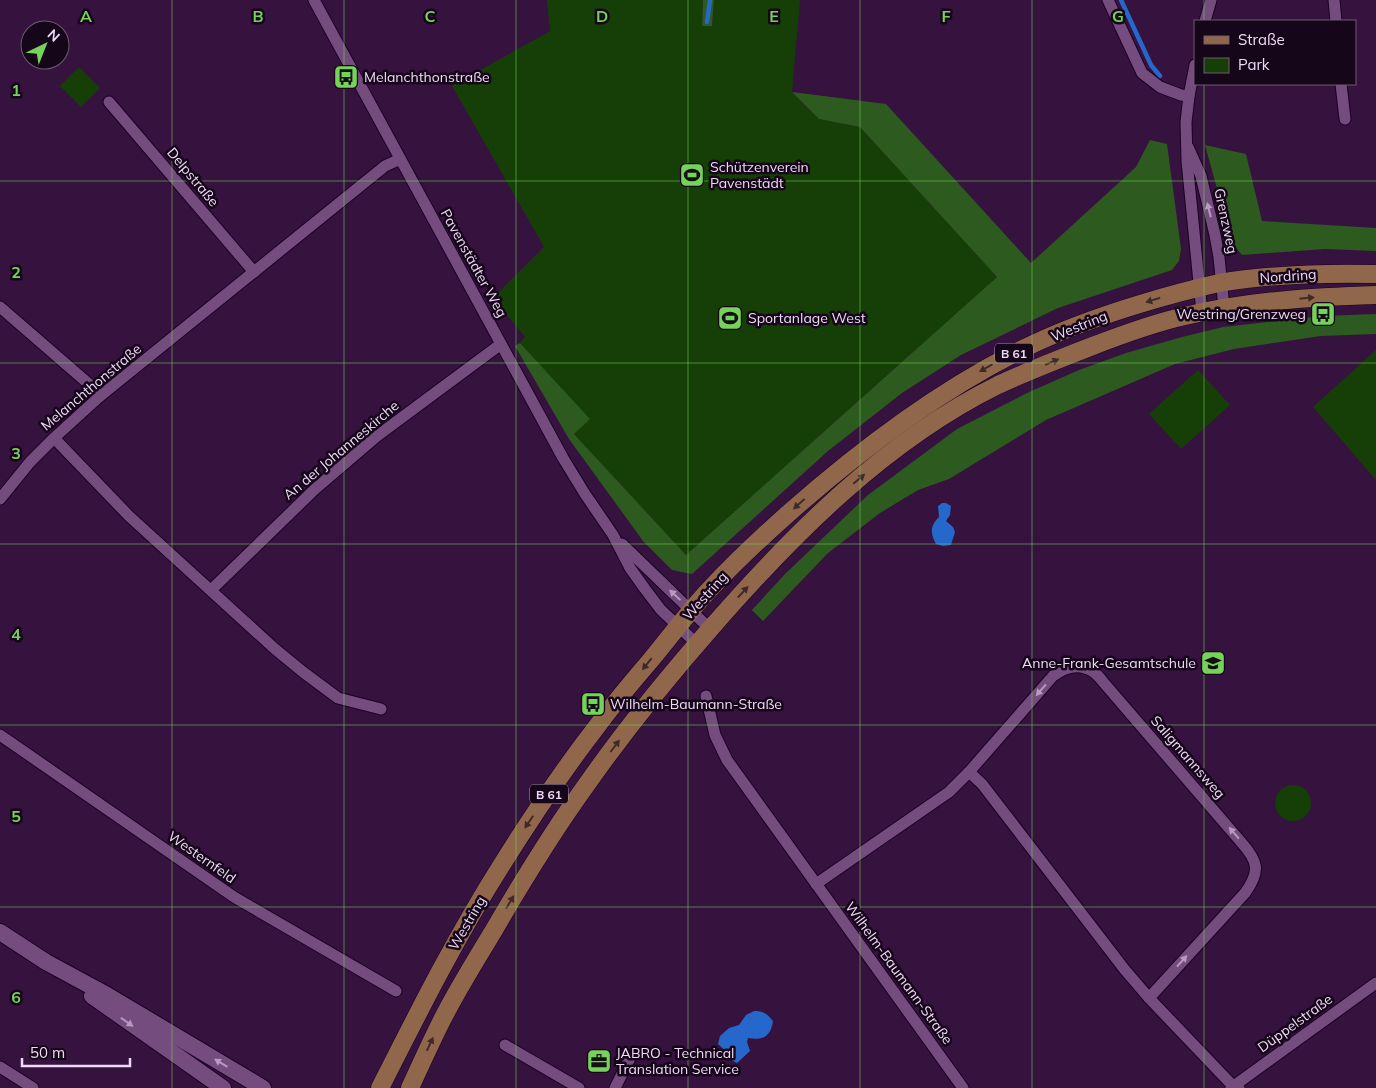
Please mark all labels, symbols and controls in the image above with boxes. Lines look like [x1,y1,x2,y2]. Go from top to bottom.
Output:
text: A [80,6,92,26]
text: B [252,6,264,26]
text: C [425,6,436,26]
text: D [596,6,608,26]
text: E [769,6,779,26]
text: F [941,6,951,26]
text: G [1112,6,1124,26]
north arrow [20,20,70,70]
legend [1194,20,1356,85]
text: N [44,25,64,46]
text: Straße [1238,30,1285,49]
text: Park [1238,55,1270,74]
bus stop icon: Melanchthonstraße [333,64,359,90]
place label: Melanchthonstraße [364,68,490,86]
text: 1 [11,80,21,100]
street label: Delpstraße [163,144,223,210]
place label: Schützenverein Pavenstädt [710,158,809,192]
sports icon: Schützenverein Pavenstädt [679,162,705,188]
street label: Grenzweg [1210,187,1242,255]
one-way arrow [1205,202,1213,217]
street label: Pavenstädter Weg [437,206,511,320]
text: 2 [11,262,21,282]
street label: Nordring [1259,265,1317,287]
one-way arrow [1299,294,1315,302]
one-way arrow [1145,297,1160,305]
bus stop icon: Westring/Grenzweg [1310,301,1336,327]
sports icon: Sportanlage West [717,305,743,331]
place label: Westring/Grenzweg [1177,305,1306,323]
street label: Westring [1048,307,1110,345]
place label: Sportanlage West [748,309,866,327]
street label: Melanchthonstraße [37,340,145,434]
road number: B 61 [995,343,1033,362]
one-way arrow [1045,358,1059,366]
one-way arrow [979,364,994,372]
street label: An der Johanneskirche [280,396,402,504]
text: 3 [11,443,21,463]
one-way arrow [852,473,865,484]
one-way arrow [793,498,805,510]
street label: Westring [679,568,731,624]
one-way arrow [737,586,748,598]
one-way arrow [669,589,681,601]
text: 4 [11,624,21,644]
school or university icon: Anne-Frank-Gesamtschule [1200,650,1226,676]
place label: Anne-Frank-Gesamtschule [1022,654,1196,672]
one-way arrow [642,657,653,670]
one-way arrow [1035,684,1046,697]
bus stop icon: Wilhelm-Baumann-Straße [580,691,606,717]
place label: Wilhelm-Baumann-Straße [610,695,782,713]
street label: Saligmannsweg [1147,712,1229,802]
one-way arrow [609,740,620,753]
road number: B 61 [530,784,568,804]
text: 5 [11,806,21,826]
one-way arrow [524,816,534,829]
street label: Westernfeld [165,827,239,887]
one-way arrow [1229,827,1240,839]
street label: Westring [444,893,490,953]
one-way arrow [505,896,514,909]
street label: Wilhelm-Baumann-Straße [841,898,957,1048]
one-way arrow [1176,956,1188,968]
text: 6 [11,987,21,1007]
street label: Düppelstraße [1254,990,1336,1056]
one-way arrow [121,1017,134,1027]
scale bar [22,1036,130,1068]
one-way arrow [427,1037,435,1051]
text: 50 m [30,1043,65,1062]
place label: JABRO - Technical Translation Service [616,1044,739,1078]
office icon: JABRO - Technical Translation Service [586,1048,612,1074]
one-way arrow [215,1058,228,1067]

